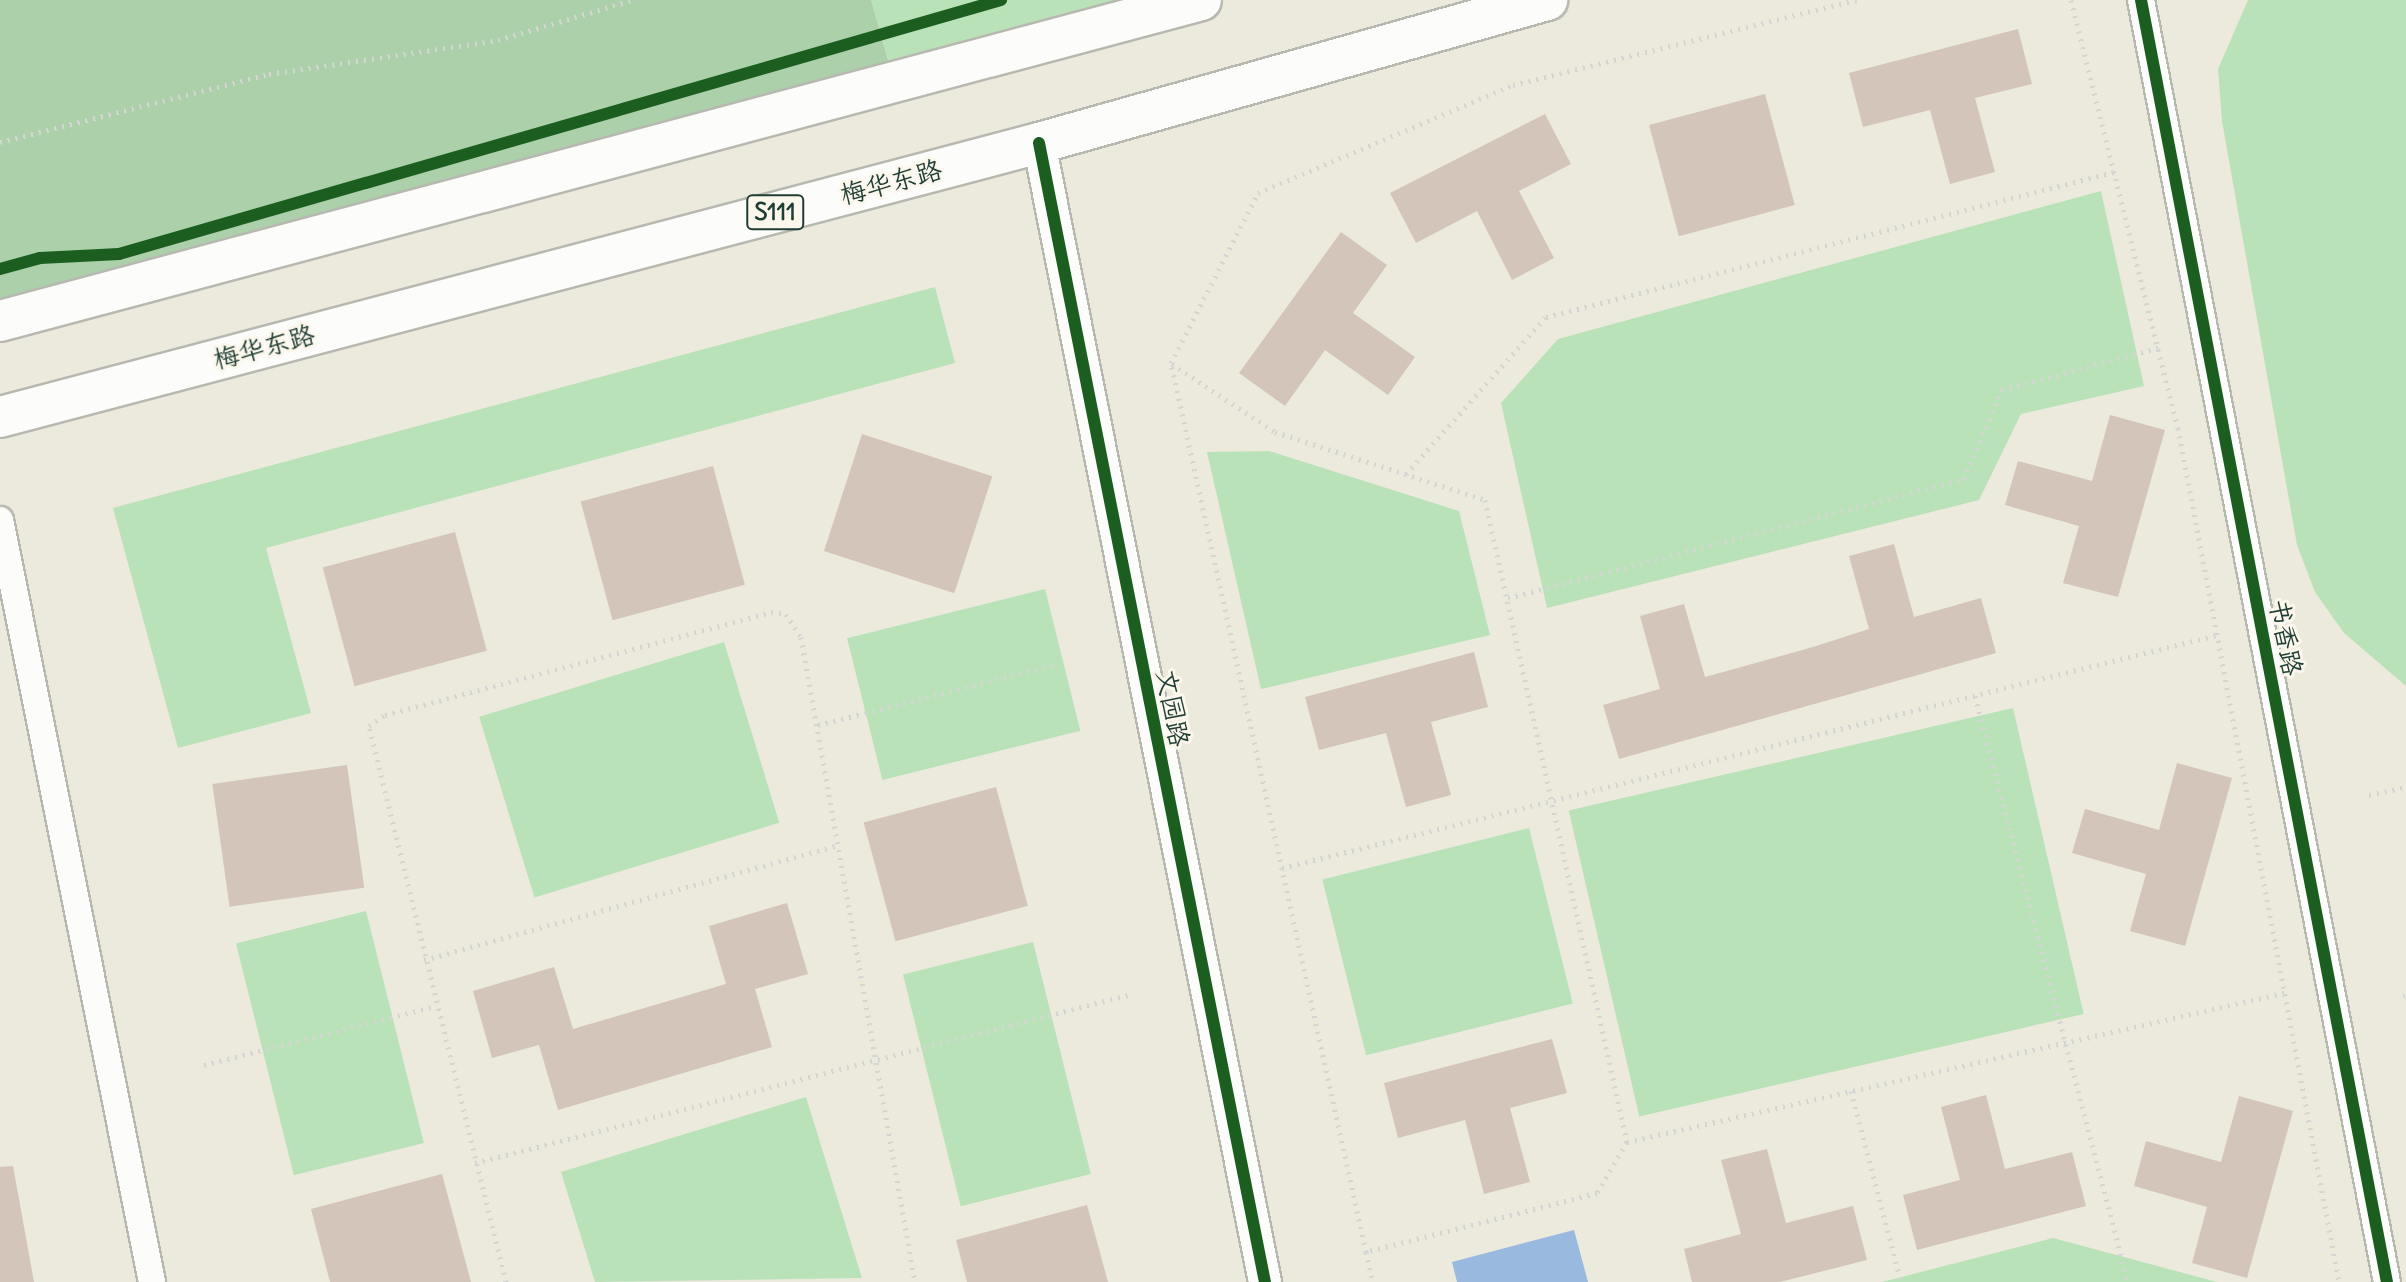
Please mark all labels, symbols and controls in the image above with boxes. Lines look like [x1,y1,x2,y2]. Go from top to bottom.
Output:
street label: 梅华东路 [837,153,945,211]
road number: S111 [745,192,805,232]
street label: 梅华东路 [210,318,318,376]
street label: 书香路 [2263,596,2309,678]
street label: 文园路 [1150,667,1196,749]

